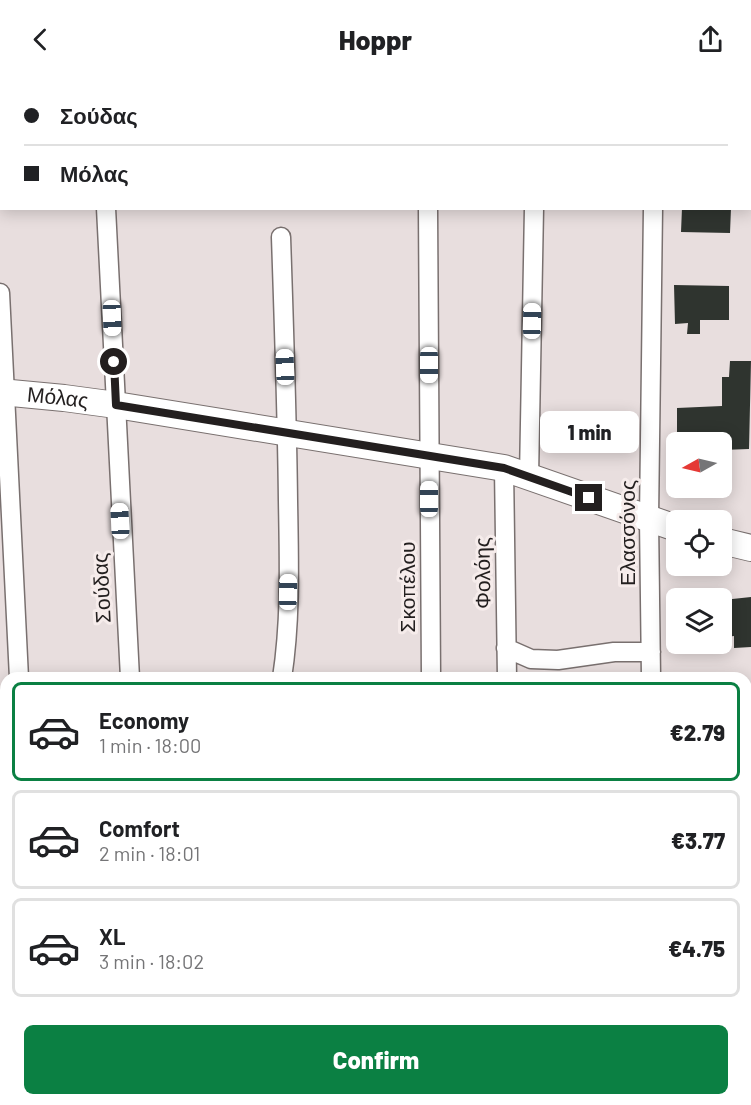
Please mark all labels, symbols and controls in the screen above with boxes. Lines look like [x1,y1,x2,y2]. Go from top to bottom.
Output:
icon: back [24,23,57,56]
text: Hoppr [339,23,412,55]
icon: share [694,23,727,56]
text: Σούδας [60,102,138,128]
text: Μόλας [60,160,129,186]
car [102,300,122,336]
car [523,303,541,339]
car [420,347,438,383]
route start [100,348,127,375]
car [275,349,295,385]
street label: Μόλας [26,381,90,412]
callout: 1 min [540,411,638,453]
text: 1 min [568,420,611,444]
north arrow [666,432,732,498]
map controls [666,432,732,654]
street label: Ελασσόνος [614,480,639,586]
car [420,481,438,517]
route end [575,484,602,511]
car [110,503,130,539]
button: locate [666,510,732,576]
street label: Φολόης [468,537,495,609]
street label: Σκοπέλου [394,541,419,633]
street label: Σούδας [86,552,115,624]
car [279,574,297,610]
button: layers [666,588,732,654]
icon: car [27,705,81,759]
text: Economy [99,707,189,733]
text: €2.79 [670,719,725,745]
text: 1 min · 18:00 [99,733,201,757]
icon: car [27,813,81,867]
text: Comfort [99,815,180,841]
text: €3.77 [671,827,725,853]
text: 2 min · 18:01 [99,841,200,865]
icon: car [27,921,81,975]
text: XL [99,923,125,949]
text: €4.75 [668,935,725,961]
text: 3 min · 18:02 [99,949,204,973]
button: Confirm [24,1025,728,1094]

